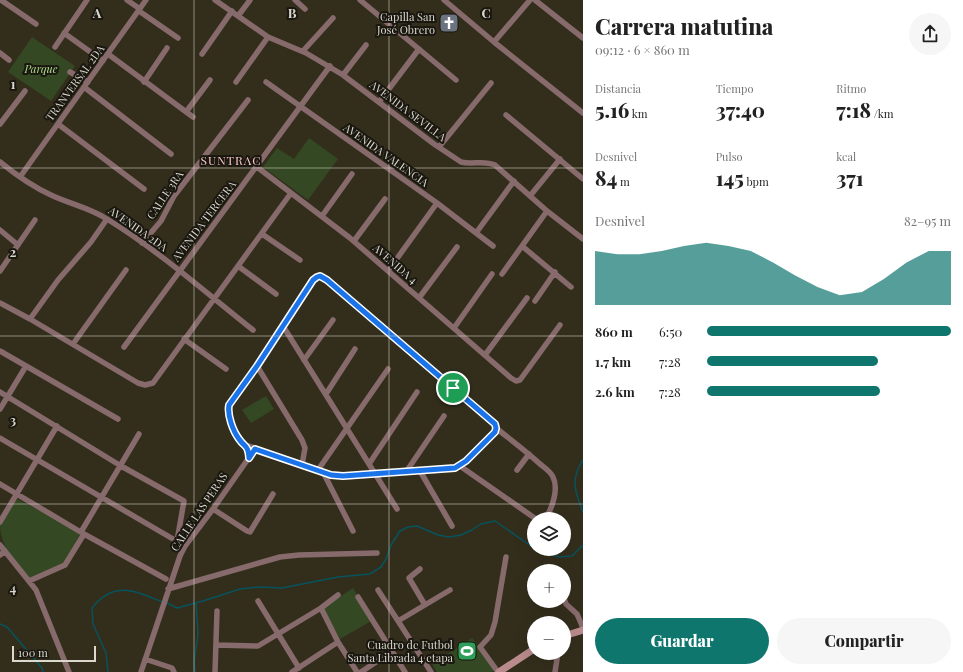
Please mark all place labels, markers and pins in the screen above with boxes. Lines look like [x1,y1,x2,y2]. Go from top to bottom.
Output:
place label: Capilla San José Obrero [376,9,435,37]
church icon: Capilla San José Obrero [438,12,460,34]
pin [436,371,470,405]
place label: Cuadro de Futbol Santa Librada 4 etapa [348,637,454,665]
sports icon: Cuadro de Futbol Santa Librada 4 etapa [456,640,478,662]

